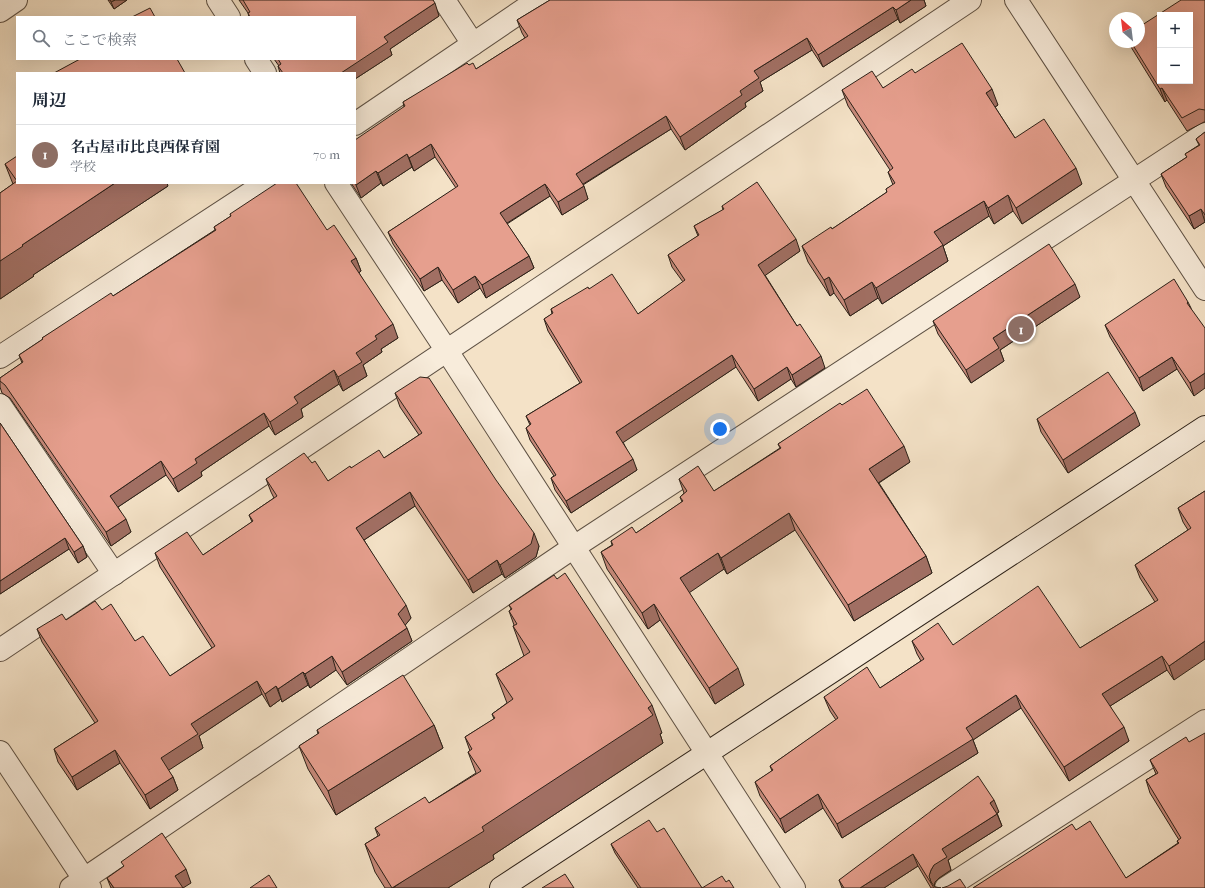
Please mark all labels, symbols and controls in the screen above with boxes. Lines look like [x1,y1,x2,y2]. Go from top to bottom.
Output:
north arrow [1109,12,1145,48]
map controls [1157,12,1193,84]
button: + [1157,12,1193,48]
search box [16,16,356,60]
icon: search [30,27,52,49]
text: ここで検索 [62,31,137,49]
button: − [1157,48,1193,84]
text: 周辺 [32,90,66,110]
text: 名古屋市比良西保育園 [70,138,220,156]
text: 1 [43,147,47,162]
text: 70 m [313,147,340,162]
text: 学校 [70,159,96,174]
pin: 1 [1008,314,1034,344]
your location [710,419,730,439]

